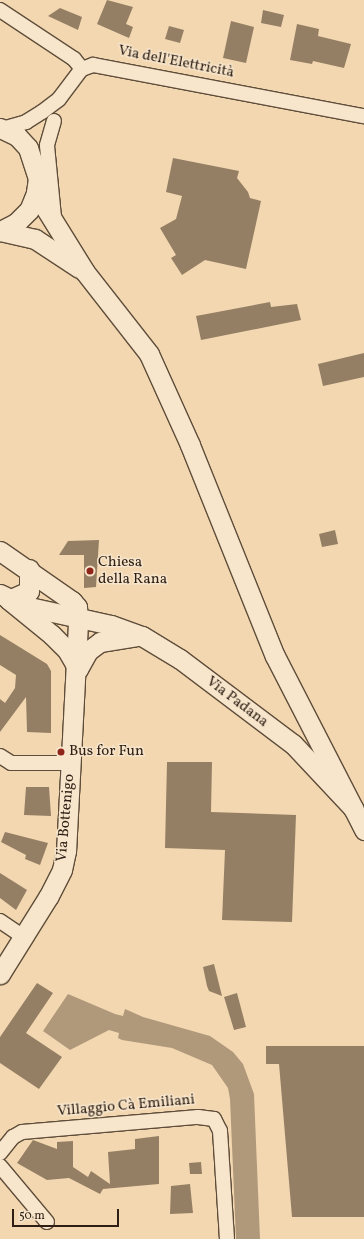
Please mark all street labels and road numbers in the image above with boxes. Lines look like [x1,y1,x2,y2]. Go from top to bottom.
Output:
street label: Via dell'Elettricità [117,42,235,82]
street label: Via Padana [202,673,272,731]
street label: Via Bottenigo [53,773,79,863]
street label: Villaggio Cà Emiliani [56,1091,196,1121]

